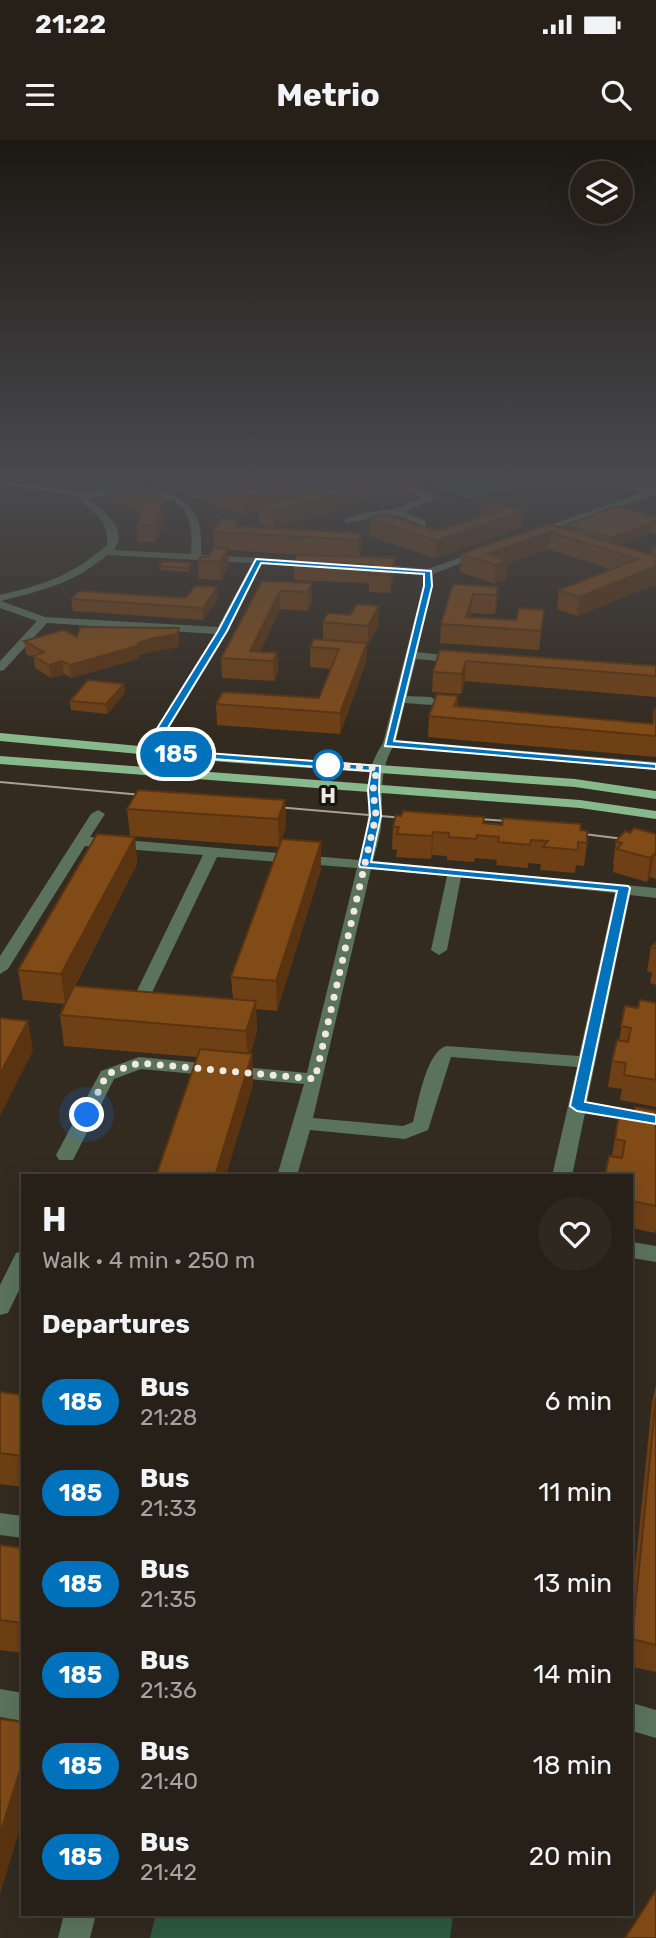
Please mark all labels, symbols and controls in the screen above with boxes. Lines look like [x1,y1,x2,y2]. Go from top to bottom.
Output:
text: 21:22 [35,9,106,40]
icon: menu [21,76,59,114]
text: Metrio [276,76,380,114]
icon: search [597,76,635,114]
map controls [570,161,633,224]
button: layers [570,161,633,224]
line badge: 185 [136,731,216,777]
text: 185 [154,740,198,768]
marker: H [313,750,343,780]
place label: H [320,783,336,808]
your location [69,1097,104,1132]
button: heart [538,1197,612,1271]
text: H [42,1200,67,1239]
text: Walk · 4 min · 250 m [42,1246,255,1274]
text: Departures [42,1309,190,1340]
text: Bus [140,1372,189,1403]
text: 6 min [545,1386,612,1417]
text: 185 [59,1388,102,1416]
text: 21:28 [140,1403,197,1431]
text: Bus [140,1463,189,1494]
text: 11 min [538,1477,612,1508]
text: 185 [59,1479,102,1507]
text: 21:33 [140,1494,197,1522]
text: Bus [140,1554,189,1585]
text: 13 min [534,1568,612,1599]
text: 185 [59,1570,102,1598]
text: 21:35 [140,1585,197,1613]
text: Bus [140,1645,189,1676]
text: 14 min [533,1659,612,1690]
text: 185 [59,1661,102,1689]
text: 21:36 [140,1676,197,1704]
text: Bus [140,1736,189,1767]
text: 18 min [533,1750,612,1781]
text: 185 [59,1752,102,1780]
text: 21:40 [140,1767,198,1795]
text: Bus [140,1827,189,1858]
text: 20 min [529,1841,612,1872]
text: 185 [59,1843,102,1871]
text: 21:42 [140,1858,197,1886]

